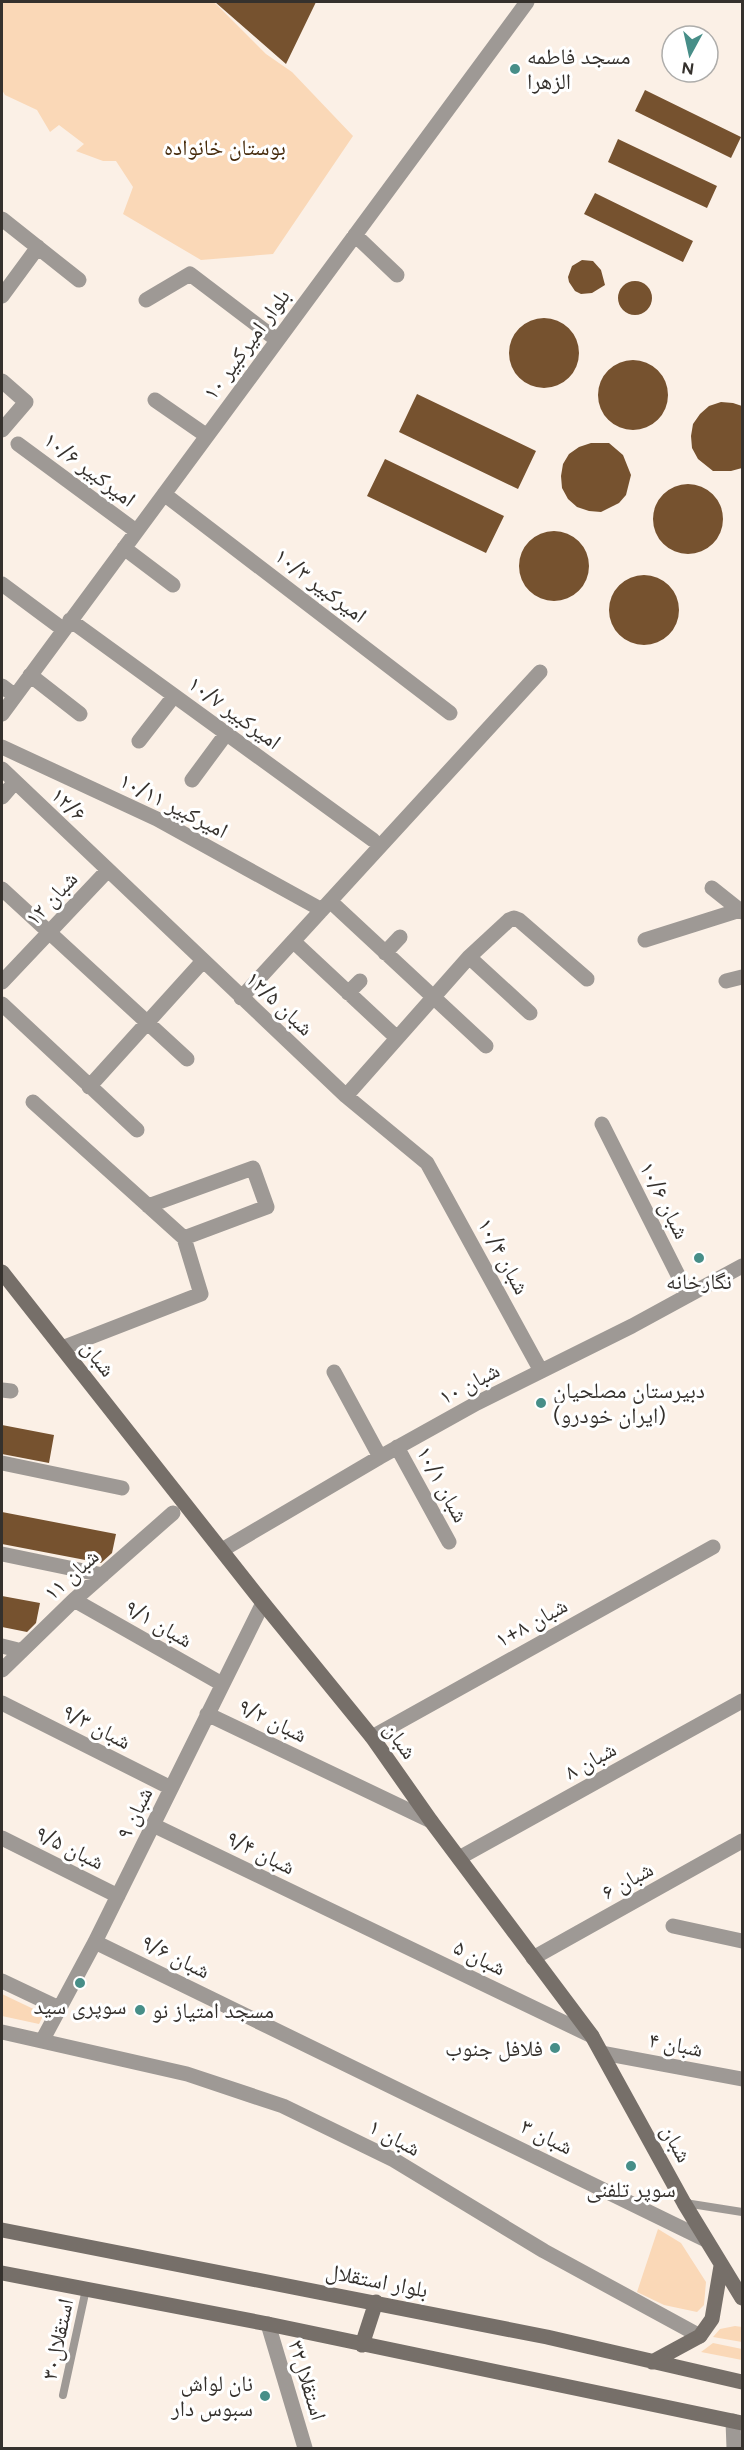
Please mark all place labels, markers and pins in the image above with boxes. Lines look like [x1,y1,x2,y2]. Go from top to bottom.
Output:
place label: مسجد فاطمه الزهرا [527,43,631,95]
marker: مسجد فاطمه الزهرا [508,62,522,76]
marker: نگارخانه [692,1251,706,1265]
place label: نگارخانه [666,1268,732,1295]
place label: دبیرستان مصلحیان (ایران خودرو) [553,1377,705,1429]
marker: دبیرستان مصلحیان (ایران خودرو) [534,1396,548,1410]
marker: سوپری سید [73,1976,87,1990]
place label: سوپری سید [33,1993,127,2020]
place label: مسجد امتیاز نو [152,1997,274,2024]
marker: مسجد امتیاز نو [133,2003,147,2017]
place label: فلافل جنوب [445,2035,543,2062]
marker: فلافل جنوب [548,2041,562,2055]
marker: سوپر تلفنی [624,2159,638,2173]
place label: سوپر تلفنی [586,2176,676,2203]
place label: نان لواش سبوس دار [170,2370,253,2422]
marker: نان لواش سبوس دار [258,2389,272,2403]

